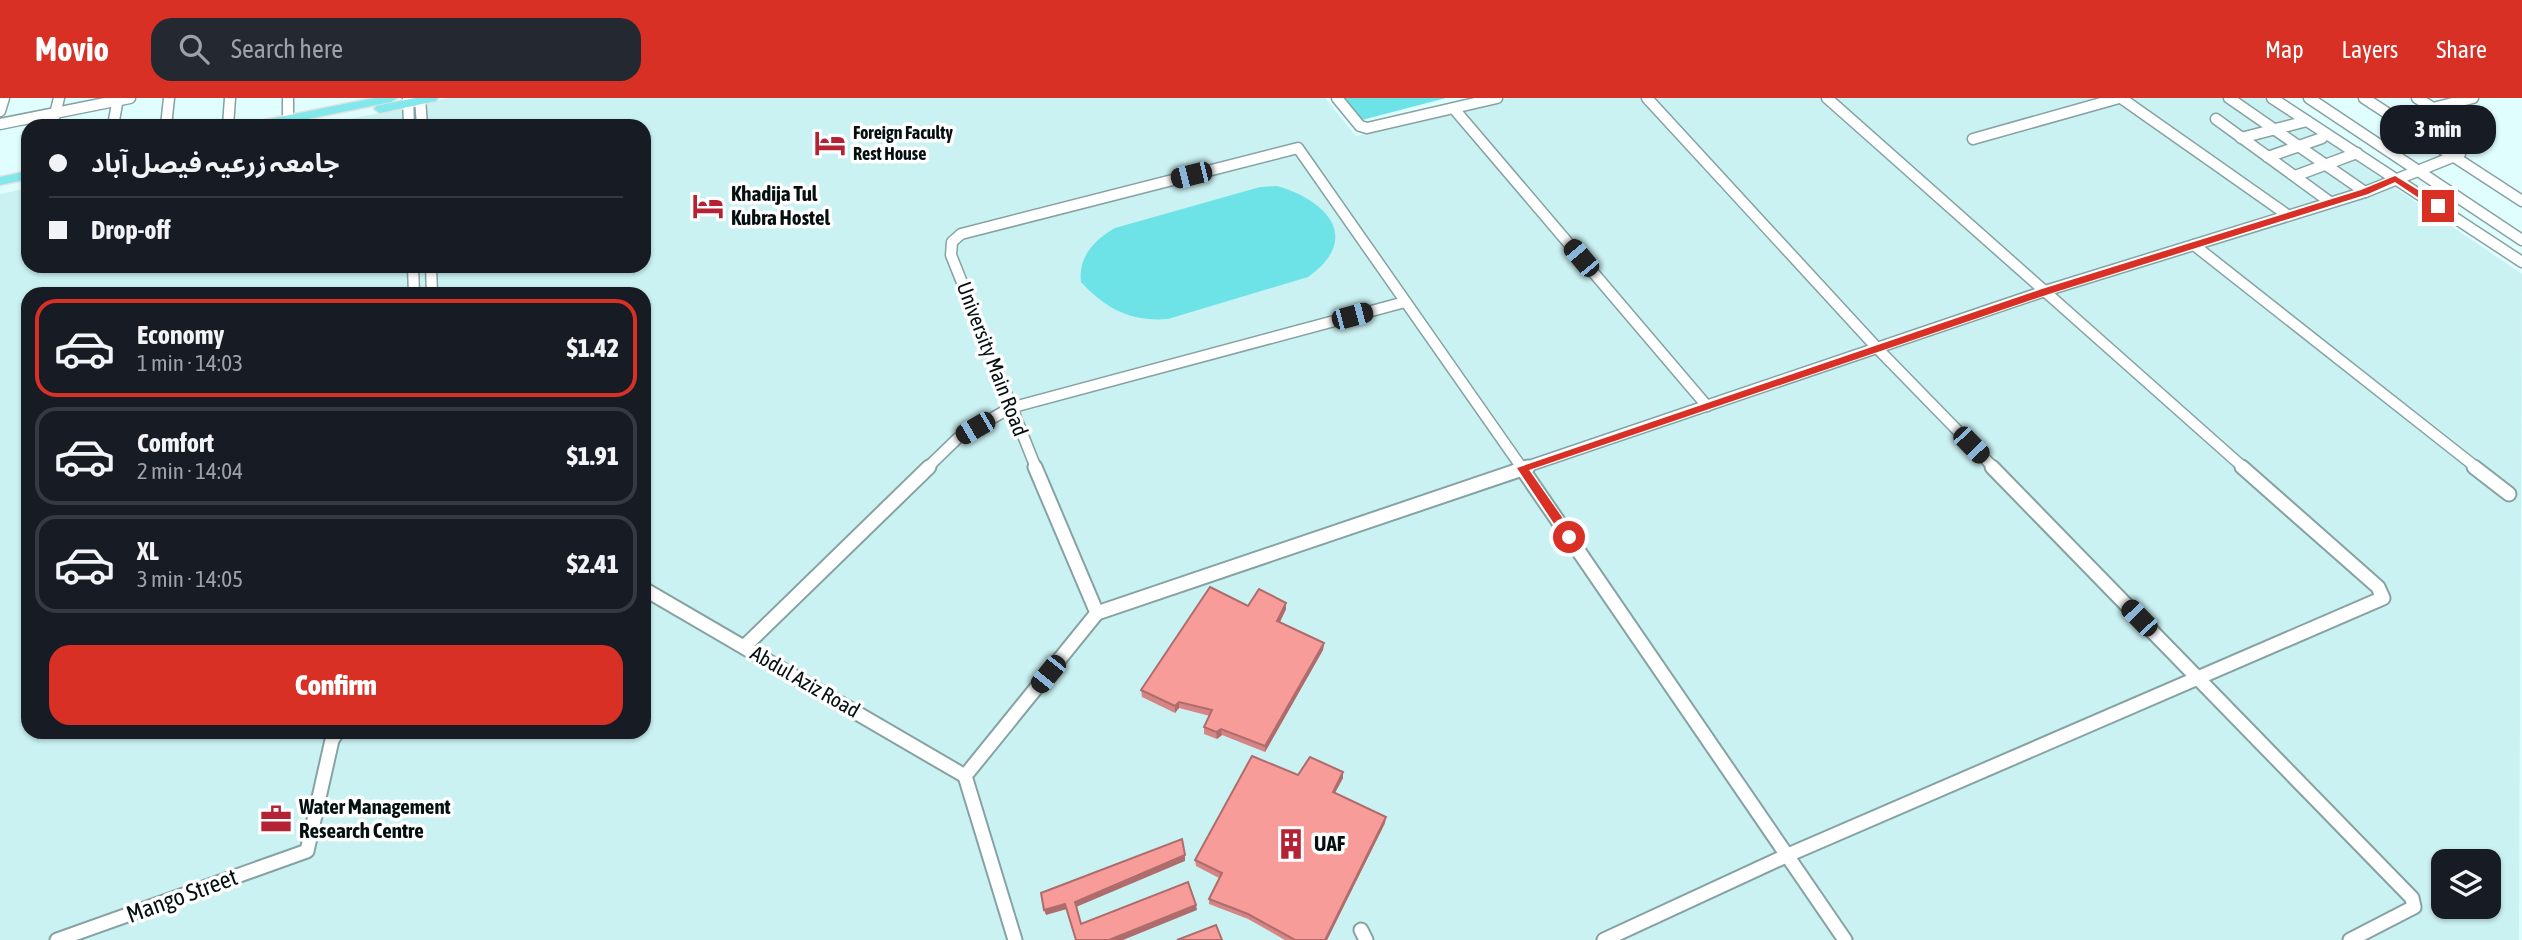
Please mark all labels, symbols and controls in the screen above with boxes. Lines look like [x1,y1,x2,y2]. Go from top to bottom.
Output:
search box [151,18,641,81]
text: Movio [35,30,109,68]
icon: search [175,30,213,68]
text: Search here [231,34,343,64]
text: Map [2265,36,2304,63]
text: Layers [2342,36,2398,63]
text: Share [2436,36,2487,63]
callout: 3 min [2380,105,2496,154]
text: 3 min [2415,116,2461,142]
place label: Foreign Faculty Rest House [853,122,953,164]
hotel icon: Foreign Faculty Rest House [813,126,847,160]
text: جامعہ زرعیہ فیصل آباد [91,148,339,178]
car [1169,160,1214,190]
place label: Khadija Tul Kubra Hostel [731,181,830,229]
hotel icon: Khadija Tul Kubra Hostel [691,189,725,223]
route end [2422,190,2454,222]
text: Drop-off [91,215,171,245]
car [1560,235,1603,281]
street label: University Main Road [952,278,1033,439]
car [1329,300,1376,332]
icon: car [53,317,116,380]
text: Economy [137,320,224,350]
text: $1.42 [567,333,619,363]
text: 1 min · 14:03 [137,350,243,376]
car [952,408,999,448]
car [1949,423,1994,467]
icon: car [53,425,116,488]
text: Comfort [137,428,214,458]
text: $1.91 [567,441,619,471]
text: 2 min · 14:04 [137,458,243,484]
route start [1553,521,1585,553]
icon: car [53,533,116,596]
text: XL [137,536,159,566]
text: $2.41 [567,549,619,579]
text: 3 min · 14:05 [137,566,243,592]
car [2117,596,2162,640]
street label: Abdul Aziz Road [747,640,864,722]
button: Confirm [49,645,623,725]
car [1027,651,1070,697]
place label: Water Management Research Centre [298,794,451,842]
office icon: Water Management Research Centre [259,802,293,836]
building icon: UAF [1274,827,1308,861]
place label: UAF [1314,831,1346,855]
map controls [2431,849,2501,919]
button: layers [2431,849,2501,919]
street label: Mango Street [123,863,241,928]

